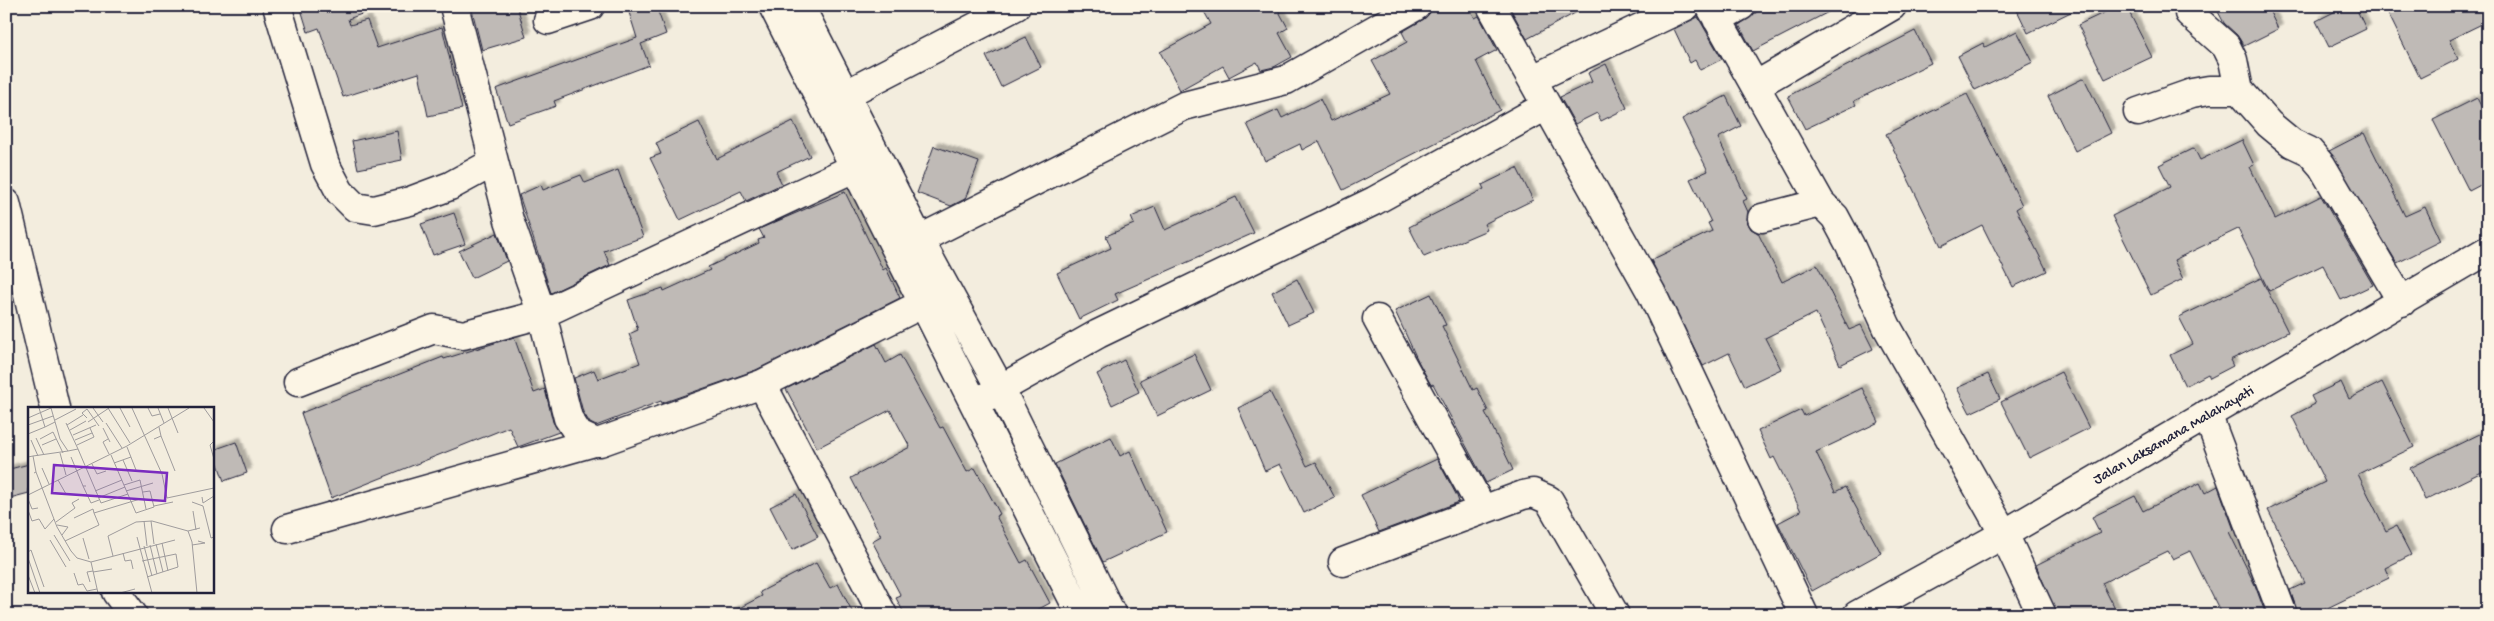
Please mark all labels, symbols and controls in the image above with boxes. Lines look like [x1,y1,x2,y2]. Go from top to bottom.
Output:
street label: Jalan Laksamana Malahayati [2090,382,2258,489]
inset map [28,407,214,594]

